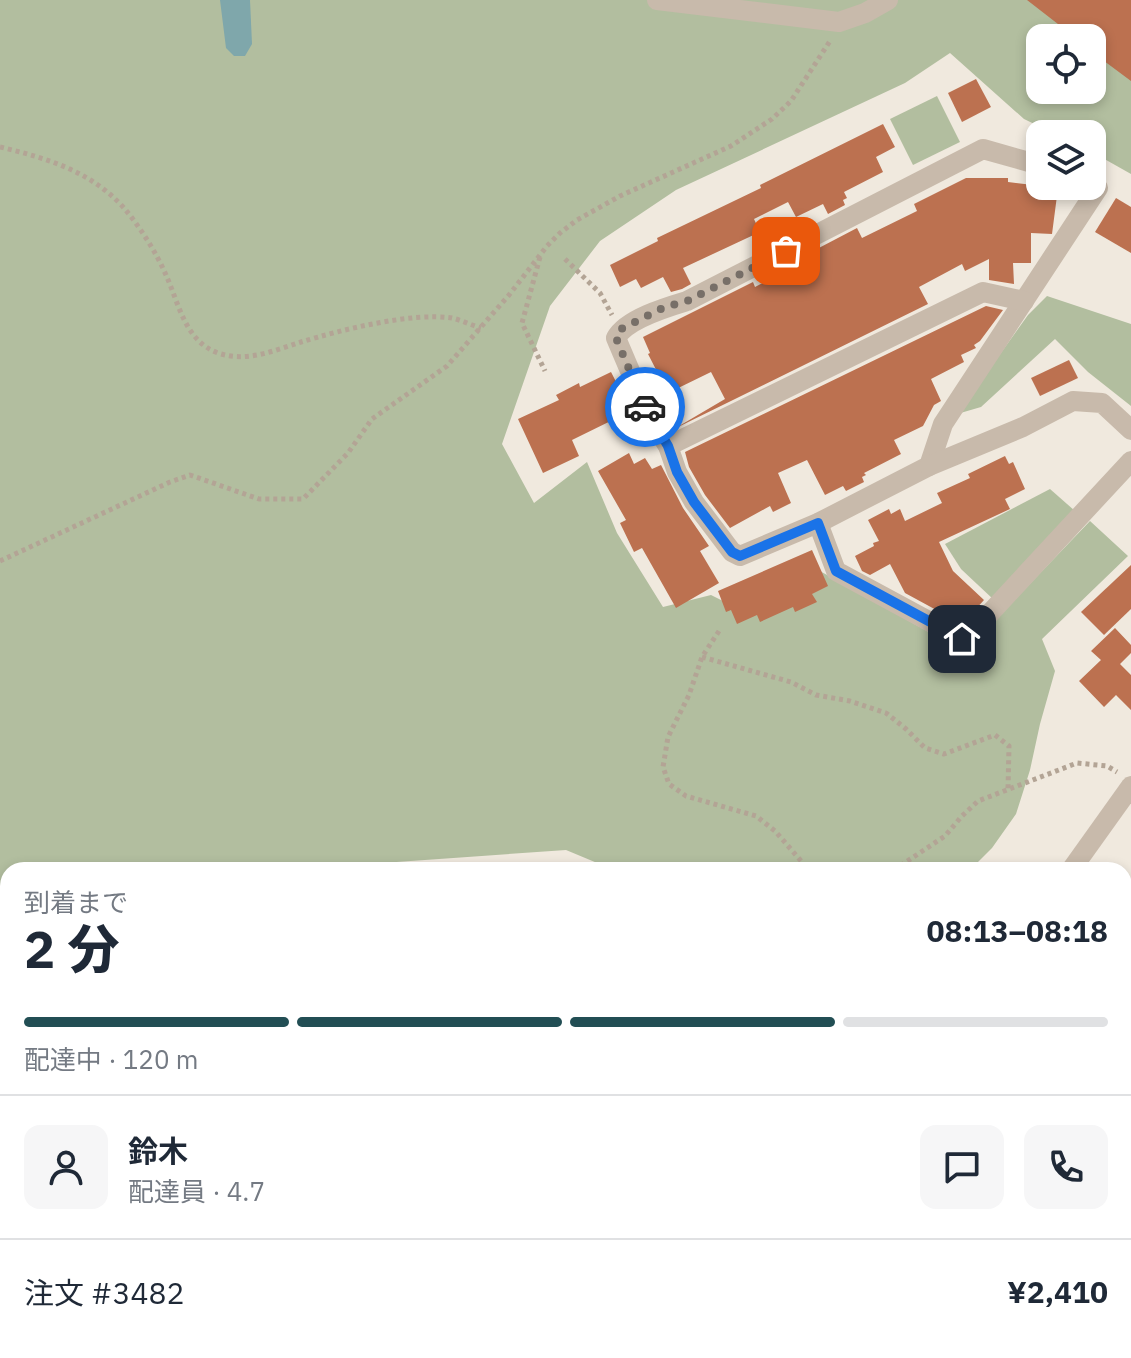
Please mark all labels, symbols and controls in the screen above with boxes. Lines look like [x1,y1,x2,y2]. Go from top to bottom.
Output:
map controls [1026,24,1106,200]
button: locate [1026,24,1106,104]
button: layers [1026,120,1106,200]
pin [752,217,820,285]
icon: bag [764,229,808,273]
courier [605,367,685,447]
icon: car [623,385,667,429]
pin [928,605,996,673]
icon: home [940,617,984,661]
text: 到着まで [24,885,128,919]
text: 08:13–08:18 [927,911,1108,950]
text: 2 分 [24,915,119,982]
text: 配達中 · 120 m [24,1042,198,1076]
button: person [24,1125,108,1209]
button: chat [920,1125,1004,1209]
button: phone [1024,1125,1108,1209]
text: 鈴木 [128,1131,188,1170]
text: 配達員 · 4.7 [128,1174,265,1208]
text: ¥2,410 [1007,1272,1108,1311]
text: 注文 #3482 [24,1273,184,1312]

